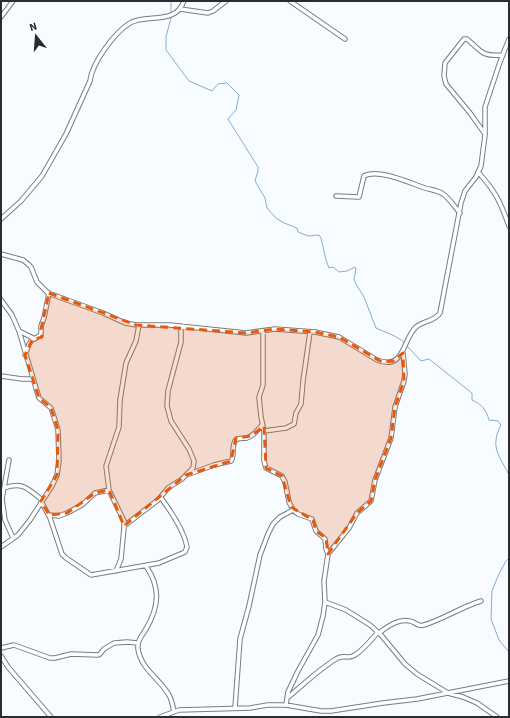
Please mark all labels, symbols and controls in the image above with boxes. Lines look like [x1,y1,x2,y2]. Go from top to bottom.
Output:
north arrow [16,16,56,56]
text: N [28,19,39,35]

